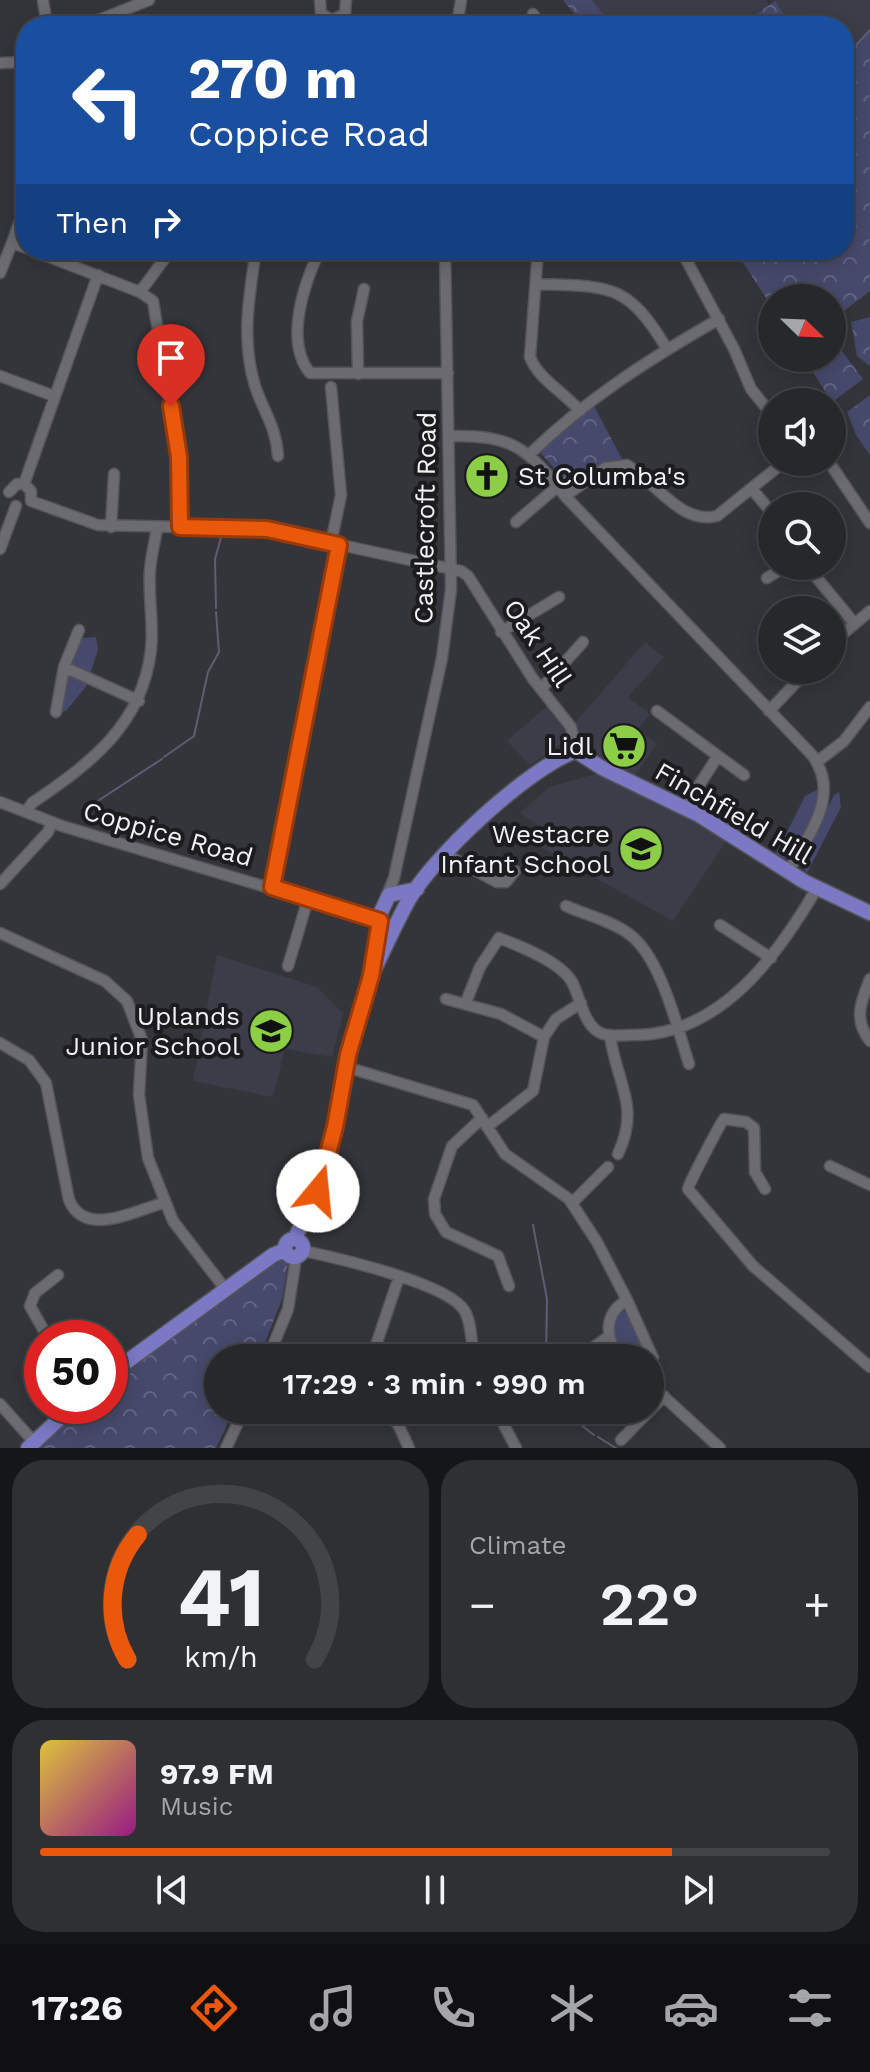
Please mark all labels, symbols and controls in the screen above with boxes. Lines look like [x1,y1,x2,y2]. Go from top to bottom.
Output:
text: 270 m [188,46,358,112]
icon: left [56,48,160,152]
text: Coppice Road [188,113,430,155]
icon: right [144,200,188,244]
text: Then [56,205,128,240]
north arrow [758,284,846,372]
map controls [758,284,846,684]
pin [137,324,205,406]
icon: arrive [149,336,193,380]
button: sound [758,388,846,476]
street label: Castlecroft Road [408,412,442,624]
church icon: St Columba's [463,452,511,500]
place label: St Columba's [518,461,686,491]
button: search [758,492,846,580]
street label: Oak Hill [498,594,578,693]
button: layers [758,596,846,684]
supermarket icon: Lidl [600,722,648,770]
place label: Lidl [546,731,593,761]
street label: Finchfield Hill [650,756,818,870]
street label: Coppice Road [80,795,256,873]
place label: Westacre Infant School [440,819,610,879]
school or university icon: Westacre Infant School [617,825,665,873]
place label: Uplands Junior School [66,1001,240,1061]
school or university icon: Uplands Junior School [247,1007,295,1055]
position arrow [276,1149,360,1233]
speed limit sign: 50 [24,1320,128,1424]
text: 17:29 · 3 min · 990 m [282,1366,586,1401]
text: Climate [469,1530,567,1560]
text: 41 [177,1549,264,1646]
text: 22° [600,1569,699,1640]
text: − [469,1579,496,1631]
text: + [803,1579,830,1631]
text: km/h [184,1640,257,1674]
text: 97.9 FM [160,1756,274,1791]
text: Music [160,1791,233,1821]
icon: previous [150,1868,194,1912]
icon: pause [413,1868,457,1912]
icon: next [676,1868,720,1912]
icon: directions [186,1980,242,2036]
icon: music [305,1980,361,2036]
icon: phone [425,1980,481,2036]
icon: climate [544,1980,600,2036]
icon: car [663,1980,719,2036]
icon: filters [782,1980,838,2036]
text: 17:26 [32,1987,123,2029]

